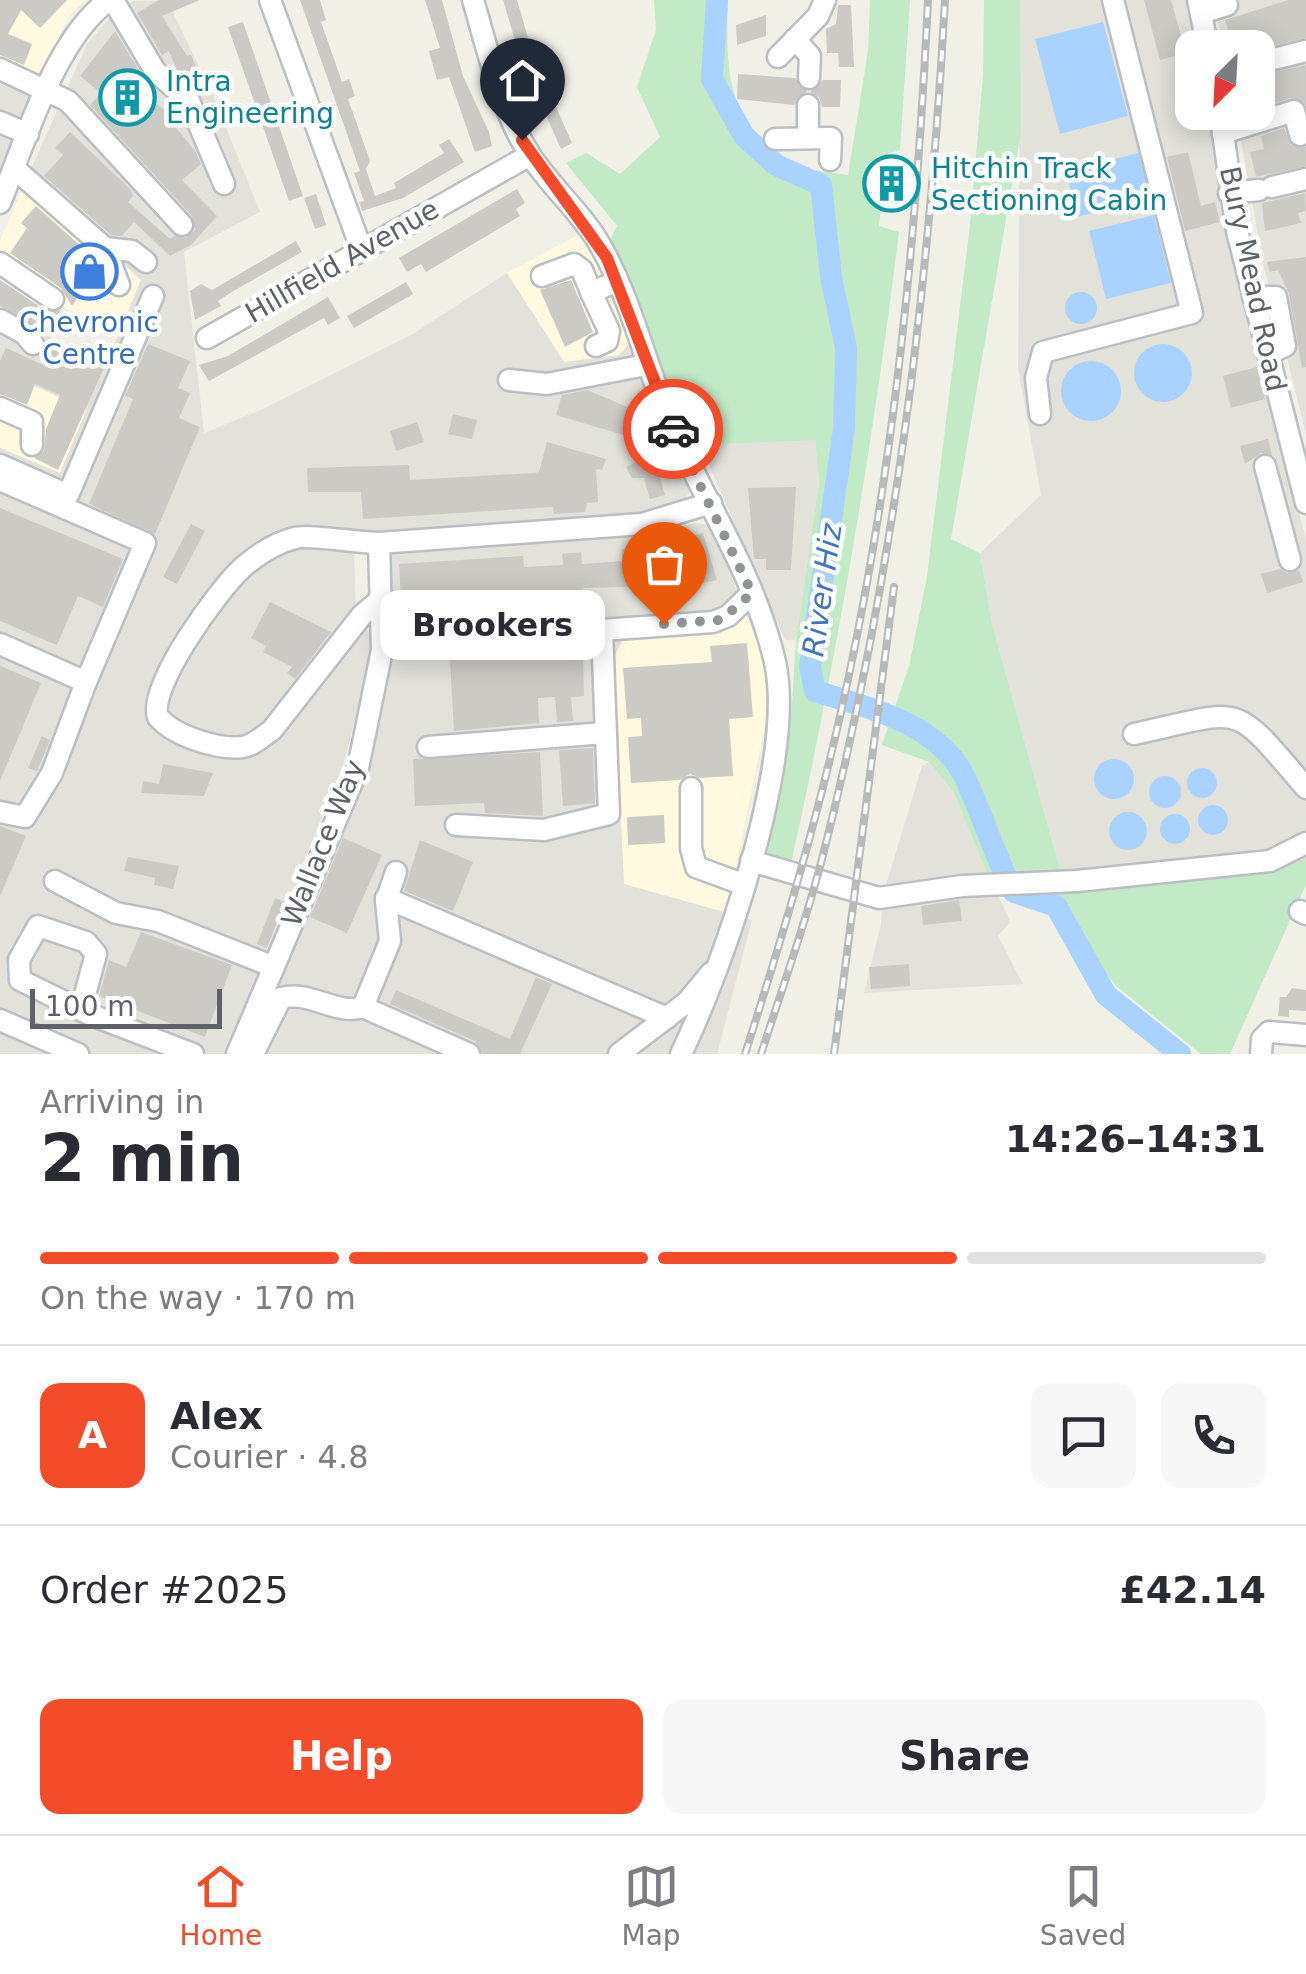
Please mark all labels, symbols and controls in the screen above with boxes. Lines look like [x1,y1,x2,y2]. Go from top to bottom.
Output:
north arrow [1175,30,1275,130]
map controls [1175,30,1275,130]
pin [480,38,565,141]
icon: home [495,53,550,108]
place label: Intra Engineering [166,65,334,130]
building icon: Intra Engineering [97,67,157,127]
place label: Hitchin Track Sectioning Cabin [931,152,1167,217]
building icon: Hitchin Track Sectioning Cabin [862,154,922,214]
street label: Bury Mead Road [1213,163,1293,395]
street label: Hillfield Avenue [239,192,445,330]
shop icon: Chevronic Centre [59,241,119,301]
place label: Chevronic Centre [19,306,159,371]
courier [623,379,723,479]
icon: car [646,402,701,457]
water label: River Hiz [795,520,849,659]
pin [622,522,707,625]
icon: bag [637,537,692,592]
callout: Brookers [379,589,604,659]
text: Brookers [412,606,573,644]
street label: Wallace Way [275,755,371,931]
scale bar [30,984,222,1028]
text: 100 m [45,990,135,1023]
text: Arriving in [40,1083,204,1121]
text: 14:26–14:31 [1005,1117,1266,1161]
text: 2 min [40,1121,244,1196]
text: On the way · 170 m [40,1279,356,1317]
button: chat [1031,1383,1136,1488]
button: phone [1161,1383,1266,1488]
text: Alex [170,1394,263,1438]
text: A [78,1413,107,1457]
text: Courier · 4.8 [170,1438,369,1476]
text: Order #2025 [40,1568,289,1612]
text: £42.14 [1119,1568,1266,1612]
button: Help [40,1699,643,1814]
button: Share [663,1699,1266,1814]
tab: Home [180,1859,262,1952]
tab: Map [622,1859,681,1952]
tab: Saved [1040,1859,1126,1952]

